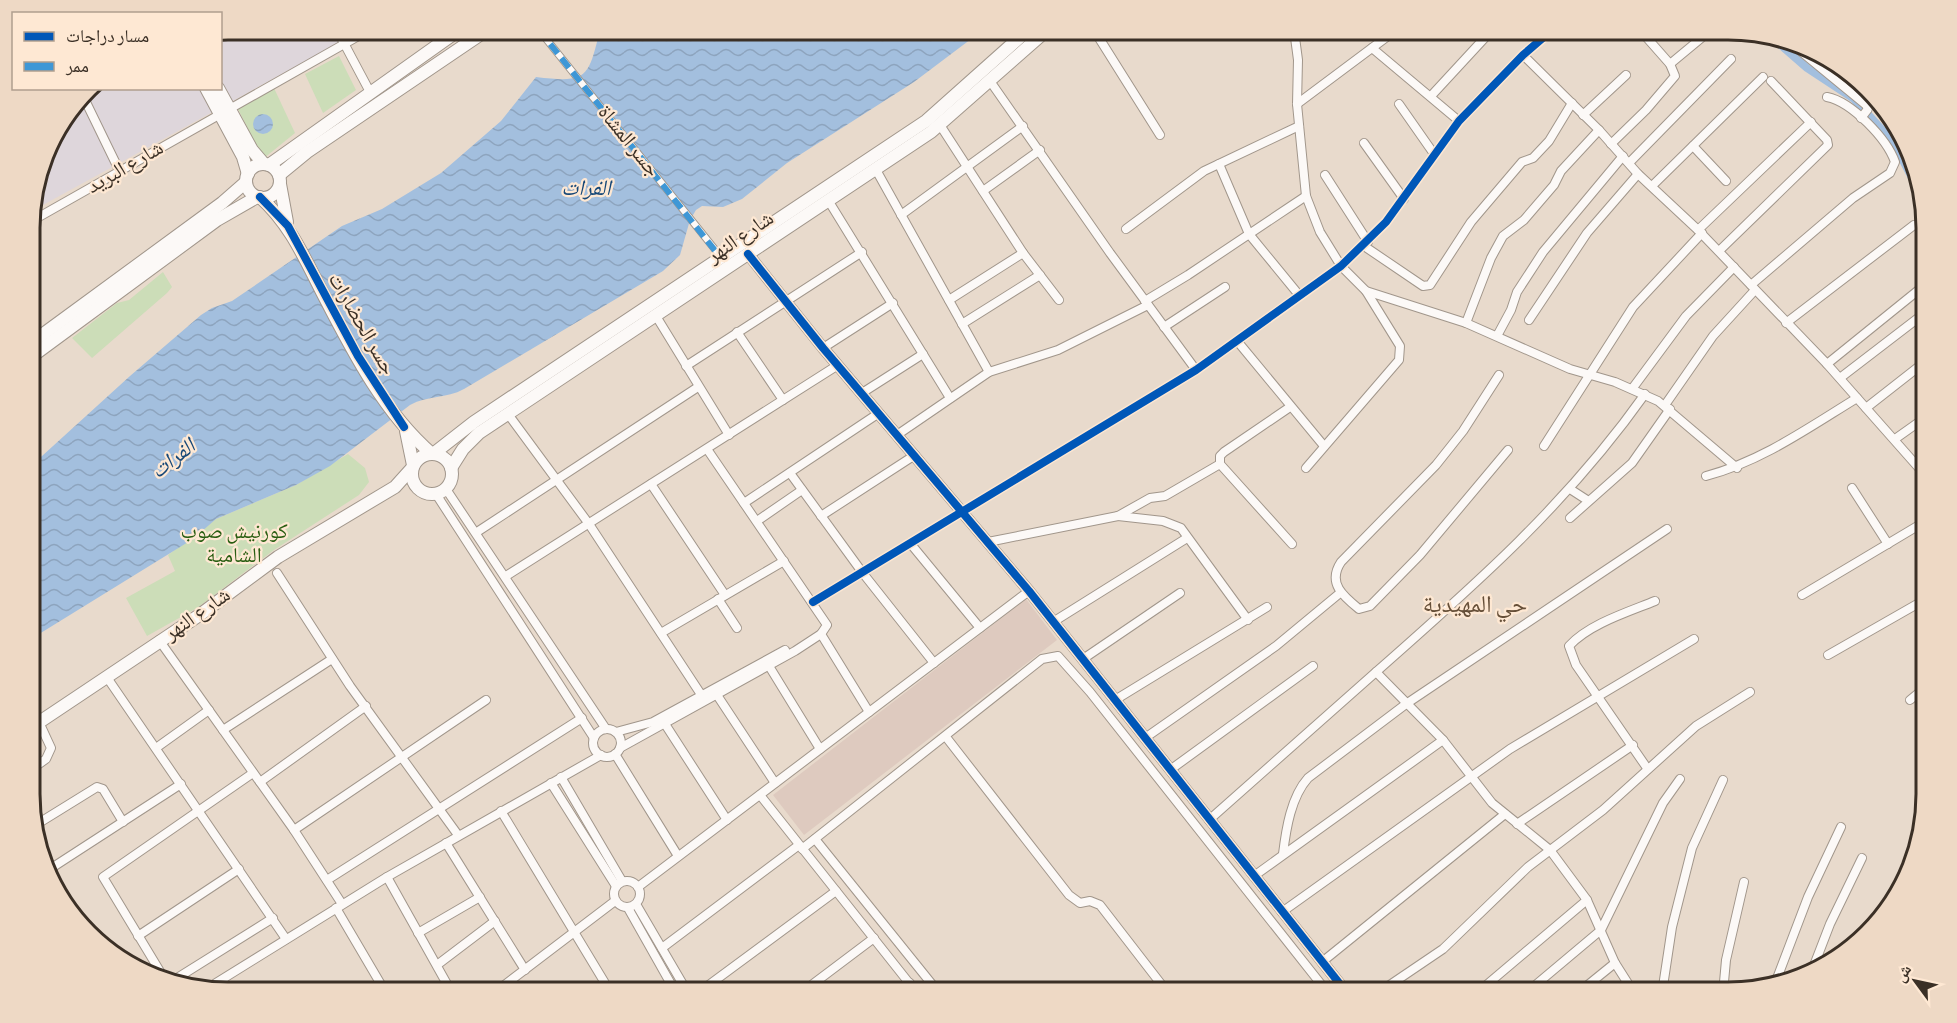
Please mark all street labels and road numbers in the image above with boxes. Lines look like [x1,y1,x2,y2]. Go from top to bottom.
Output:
street label: جسر المشاة [593,100,665,182]
street label: شارع البريد [82,135,168,199]
street label: شارع النهر [701,206,778,269]
street label: جسر الحضارات [323,269,401,379]
street label: شارع النهر [158,582,235,646]

